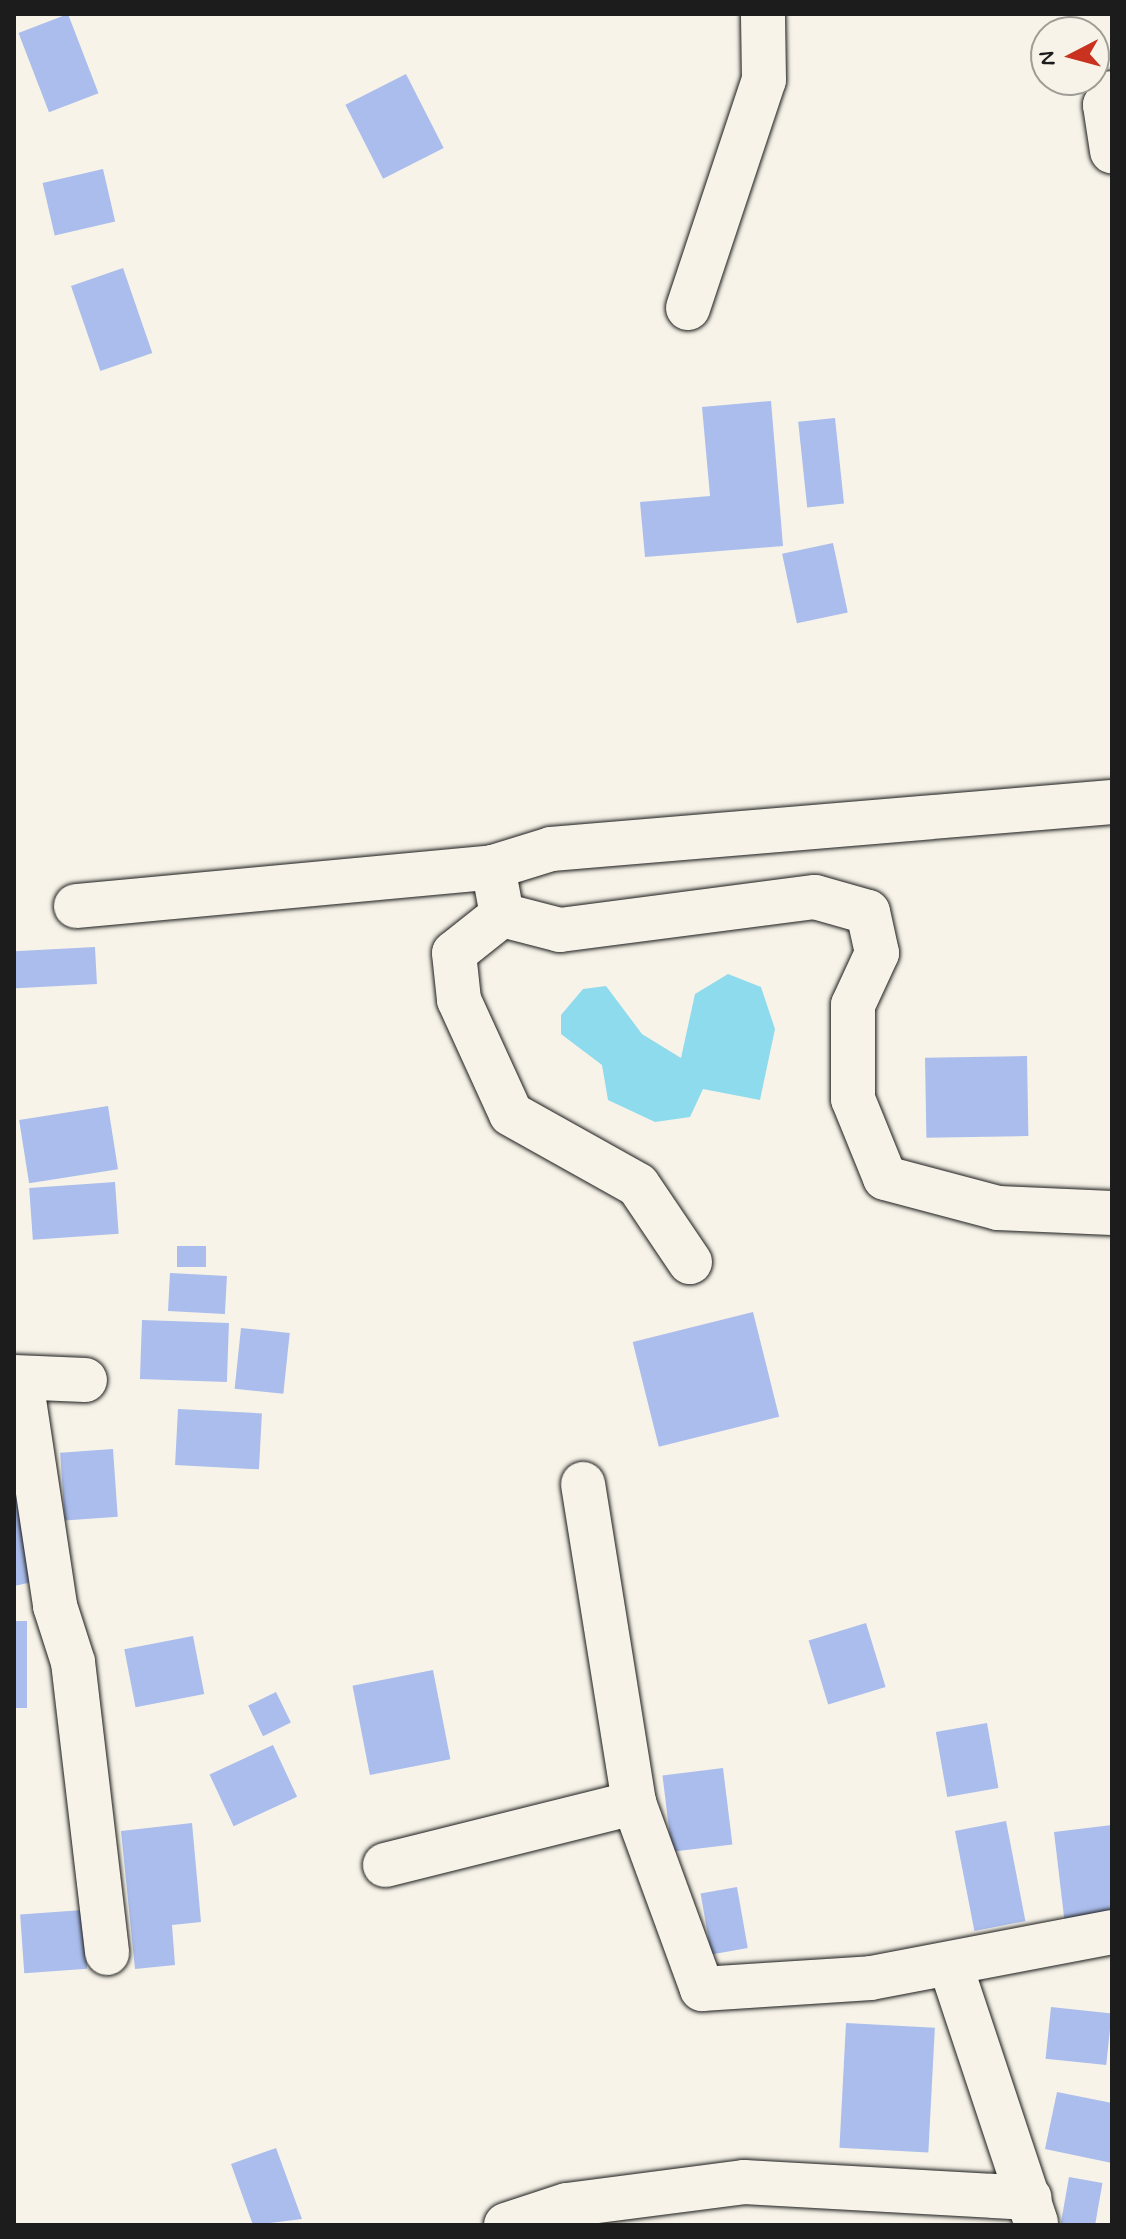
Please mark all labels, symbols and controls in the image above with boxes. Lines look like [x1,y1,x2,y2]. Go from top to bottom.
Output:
north arrow [1030,16,1110,96]
text: N [1033,50,1063,67]

